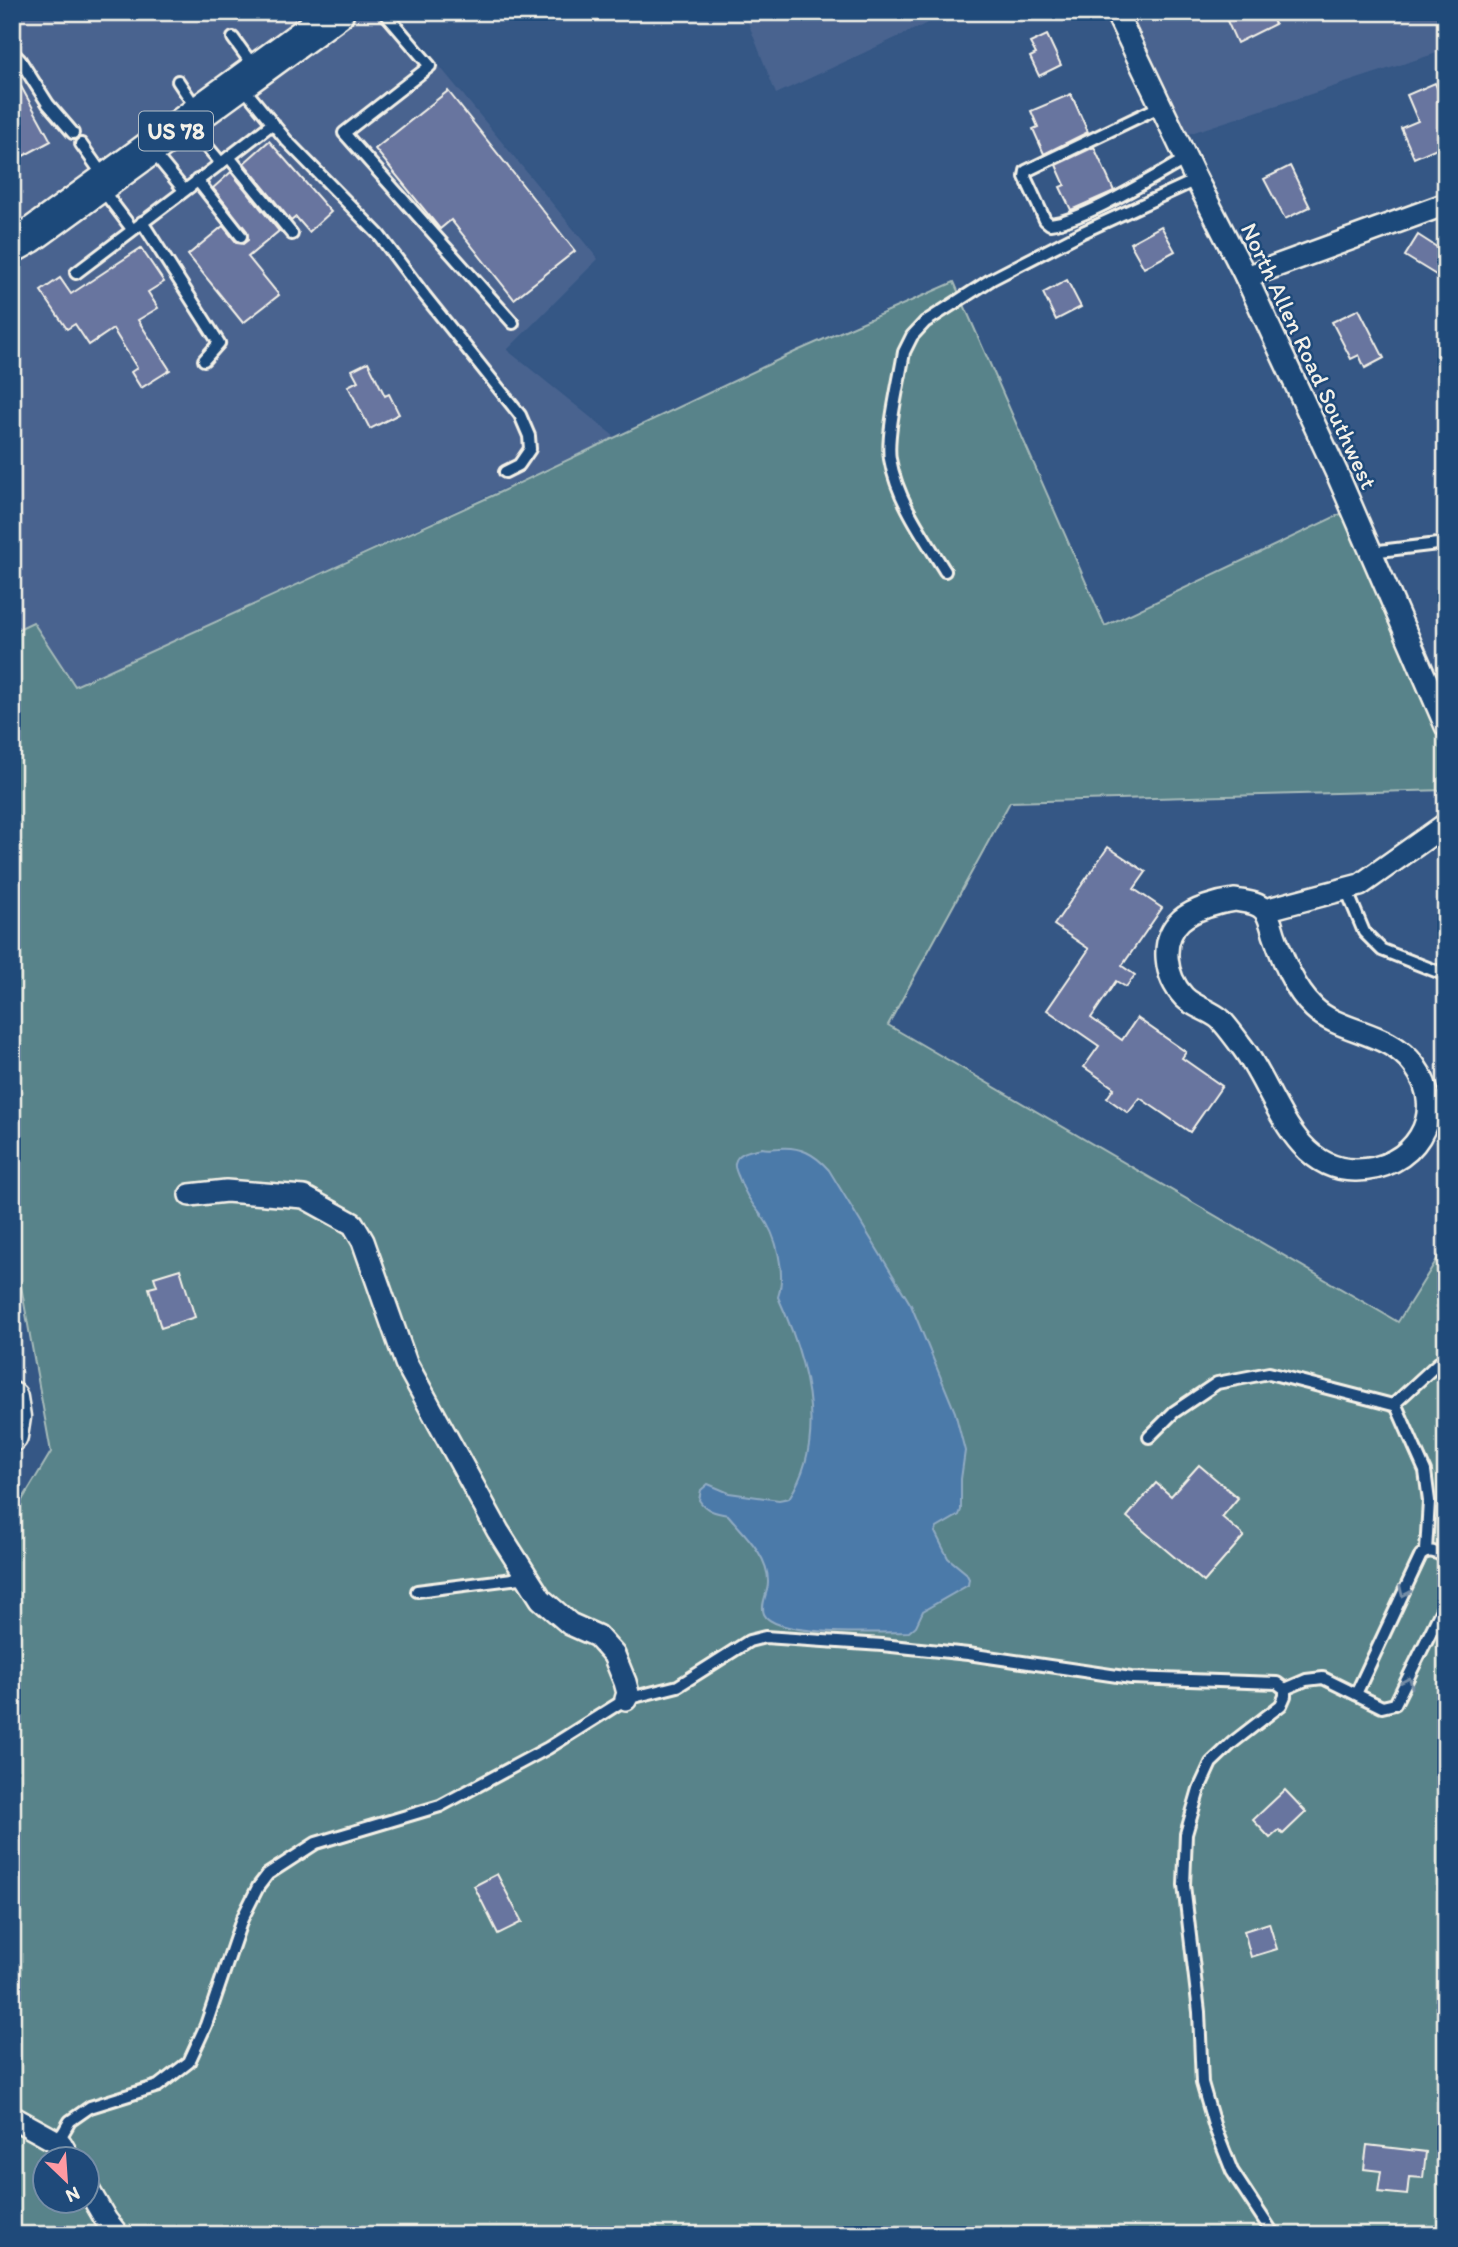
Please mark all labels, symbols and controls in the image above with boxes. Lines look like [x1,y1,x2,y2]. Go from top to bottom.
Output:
road number: US 78 [139,112,213,150]
street label: North Allen Road Southwest [1235,218,1384,494]
one-way arrow [1398,1585,1412,1597]
one-way arrow [1399,1677,1413,1689]
north arrow [32,2146,102,2216]
text: N [62,2182,84,2208]

